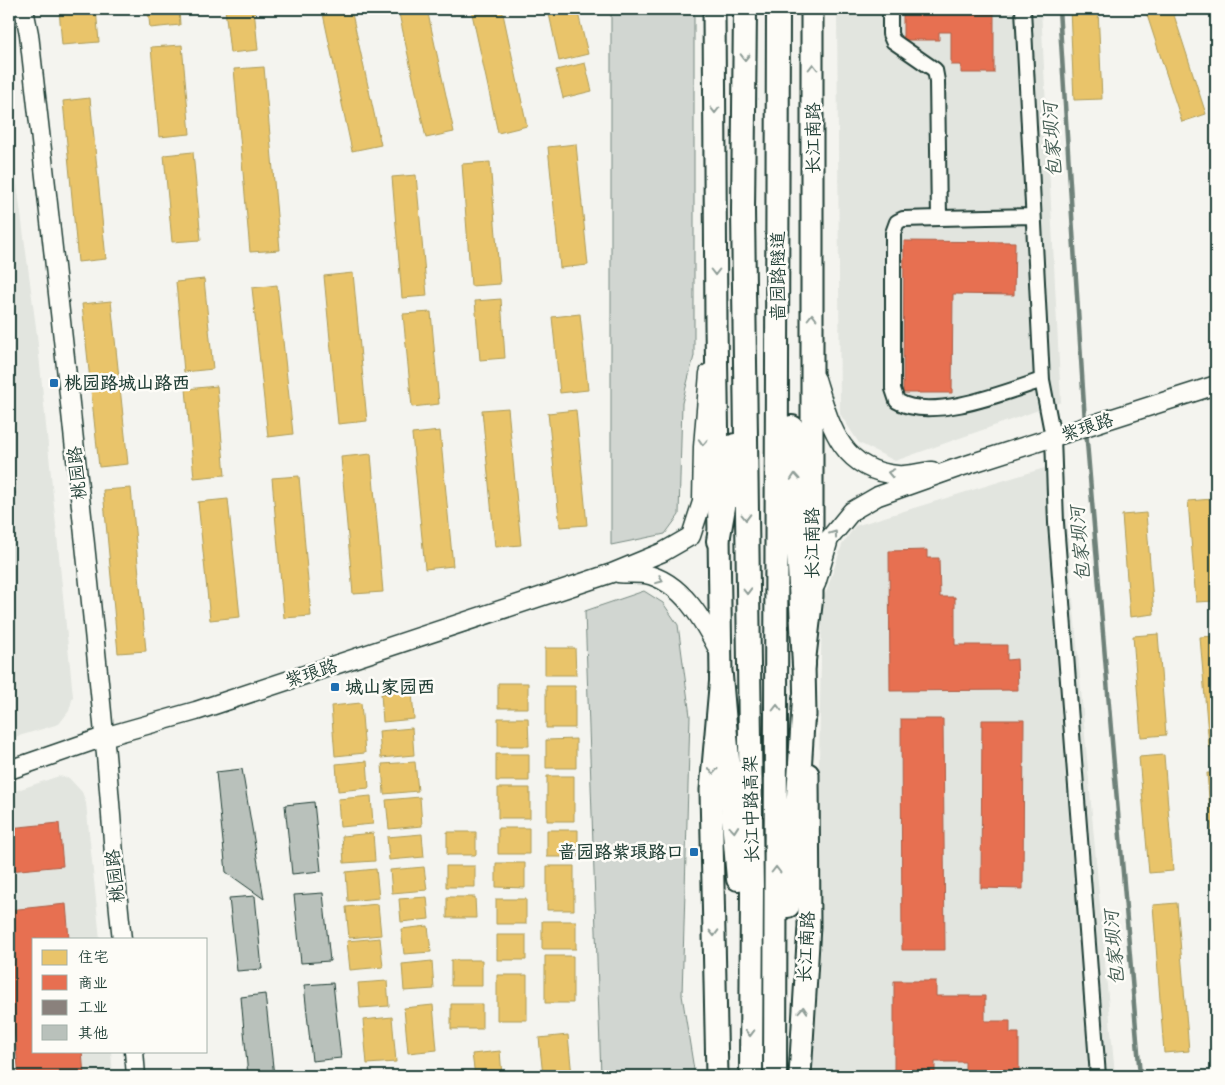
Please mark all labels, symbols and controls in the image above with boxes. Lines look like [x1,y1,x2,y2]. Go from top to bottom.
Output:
one-way arrow [740,54,750,62]
one-way arrow [808,63,818,71]
water label: 包家坝河 [1038,98,1066,179]
street label: 长江南路 [802,102,824,174]
one-way arrow [710,106,720,114]
street label: 啬园路隧道 [767,231,789,321]
one-way arrow [710,269,720,277]
one-way arrow [807,313,817,321]
place label: 桃园路城山路西 [64,372,190,394]
marker: 桃园路城山路西 [48,377,60,389]
street label: 紫琅路 [1058,408,1116,446]
one-way arrow [697,439,708,447]
street label: 桃园路 [63,445,91,501]
one-way arrow [887,468,896,479]
one-way arrow [790,473,801,481]
water label: 包家坝河 [1065,502,1095,583]
street label: 长江南路 [801,507,823,579]
one-way arrow [741,514,751,522]
one-way arrow [828,530,837,540]
one-way arrow [655,574,664,584]
one-way arrow [742,587,753,595]
street label: 紫琅路 [282,654,340,692]
place label: 城山家园西 [345,676,435,698]
marker: 城山家园西 [329,681,341,693]
one-way arrow [772,703,782,711]
street label: 长江中路高架 [739,755,763,863]
one-way arrow [708,767,719,775]
one-way arrow [728,825,739,833]
place label: 啬园路紫琅路口 [558,841,684,863]
marker: 啬园路紫琅路口 [688,846,700,858]
street label: 桃园路 [101,848,129,904]
one-way arrow [771,866,781,874]
water label: 包家坝河 [1099,906,1129,987]
street label: 长江南路 [793,910,819,984]
one-way arrow [708,929,719,937]
legend [32,938,208,1052]
text: 住宅 [78,948,108,966]
text: 商业 [78,974,108,992]
text: 工业 [78,998,108,1016]
one-way arrow [797,1006,808,1014]
text: 其他 [78,1024,108,1042]
one-way arrow [745,1030,755,1037]

